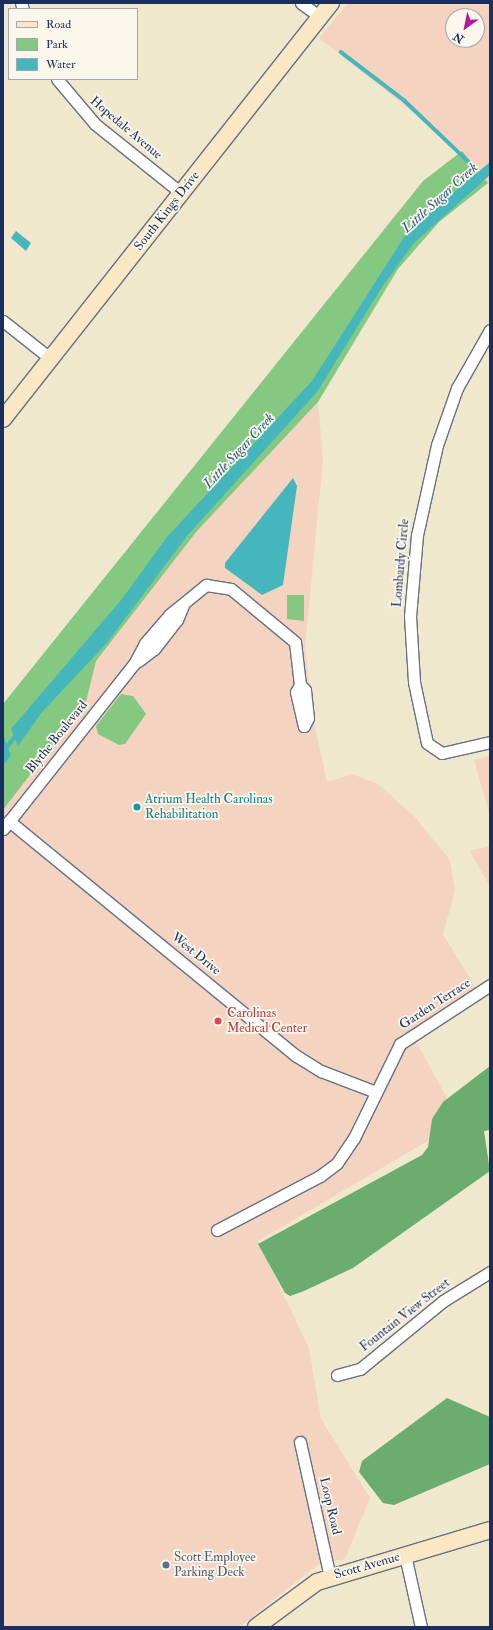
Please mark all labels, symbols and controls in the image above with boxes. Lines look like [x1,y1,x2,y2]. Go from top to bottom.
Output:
legend [8,8,138,80]
north arrow [445,8,485,48]
text: Road [46,17,71,32]
text: N [451,30,466,46]
text: Park [46,37,68,52]
text: Water [46,57,75,72]
street label: Hopedale Avenue [87,93,165,163]
water label: Little Sugar Creek [399,159,481,237]
street label: South Kings Drive [131,168,203,254]
water label: Little Sugar Creek [200,410,278,492]
street label: Lombardy Circle [389,518,413,608]
street label: Blythe Boulevard [23,698,91,776]
place label: Atrium Health Carolinas Rehabilitation [145,792,273,823]
marker: Atrium Health Carolinas Rehabilitation [132,802,142,812]
street label: West Drive [168,929,224,979]
street label: Garden Terrace [397,975,473,1033]
place label: Carolinas Medical Center [227,1006,307,1037]
marker: Carolinas Medical Center [212,1015,224,1027]
street label: Fountain View Street [357,1275,453,1355]
street label: Loop Road [316,1476,344,1536]
street label: Scott Avenue [332,1549,402,1583]
place label: Scott Employee Parking Deck [174,1550,256,1581]
marker: Scott Employee Parking Deck [161,1560,171,1570]

